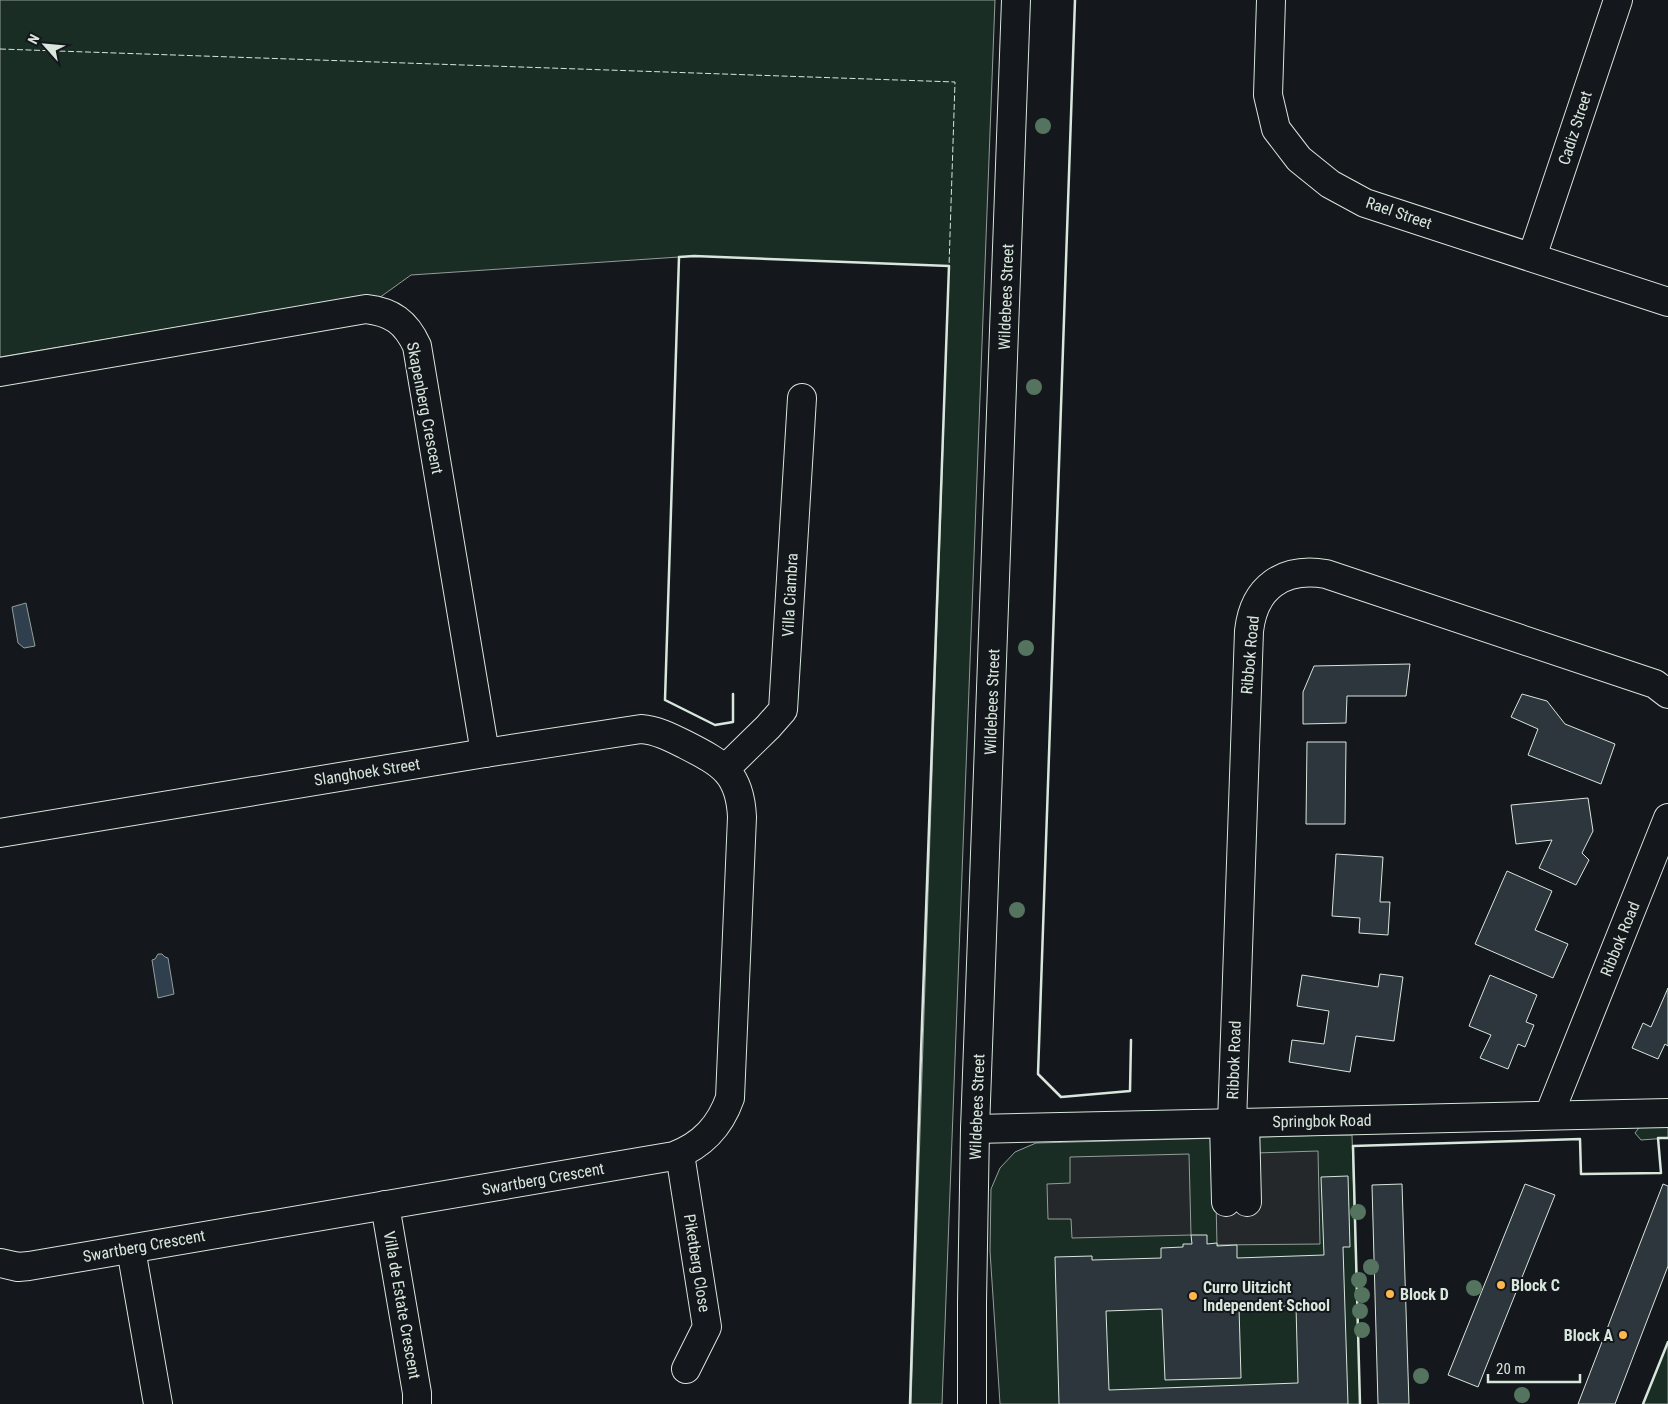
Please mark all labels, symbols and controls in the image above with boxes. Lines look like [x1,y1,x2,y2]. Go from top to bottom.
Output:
north arrow [20,20,70,70]
text: N [24,32,42,47]
street label: Cadiz Street [1554,88,1596,167]
street label: Rael Street [1364,193,1435,233]
street label: Wildebees Street [995,243,1017,350]
street label: Skapenberg Crescent [403,340,447,476]
street label: Villa Ciambra [778,553,802,637]
street label: Ribbok Road [1237,615,1263,695]
street label: Wildebees Street [981,648,1003,755]
street label: Slanghoek Street [313,754,422,790]
street label: Ribbok Road [1596,899,1644,979]
street label: Ribbok Road [1223,1020,1245,1100]
street label: Wildebees Street [966,1053,988,1160]
street label: Springbok Road [1272,1111,1372,1131]
street label: Swartberg Crescent [480,1159,606,1199]
street label: Piketberg Close [680,1213,714,1313]
street label: Swartberg Crescent [81,1226,207,1266]
street label: Villa de Estate Crescent [380,1230,424,1381]
place label: Block C [1511,1276,1560,1295]
place label: Curro Uitzicht Independent School [1203,1278,1330,1315]
marker: Block C [1495,1279,1507,1291]
place label: Block D [1400,1285,1449,1304]
marker: Block D [1384,1288,1396,1300]
marker: Curro Uitzicht Independent School [1187,1290,1199,1302]
place label: Block A [1564,1326,1613,1345]
marker: Block A [1617,1329,1629,1341]
scale bar [1488,1352,1580,1384]
text: 20 m [1496,1360,1526,1378]

